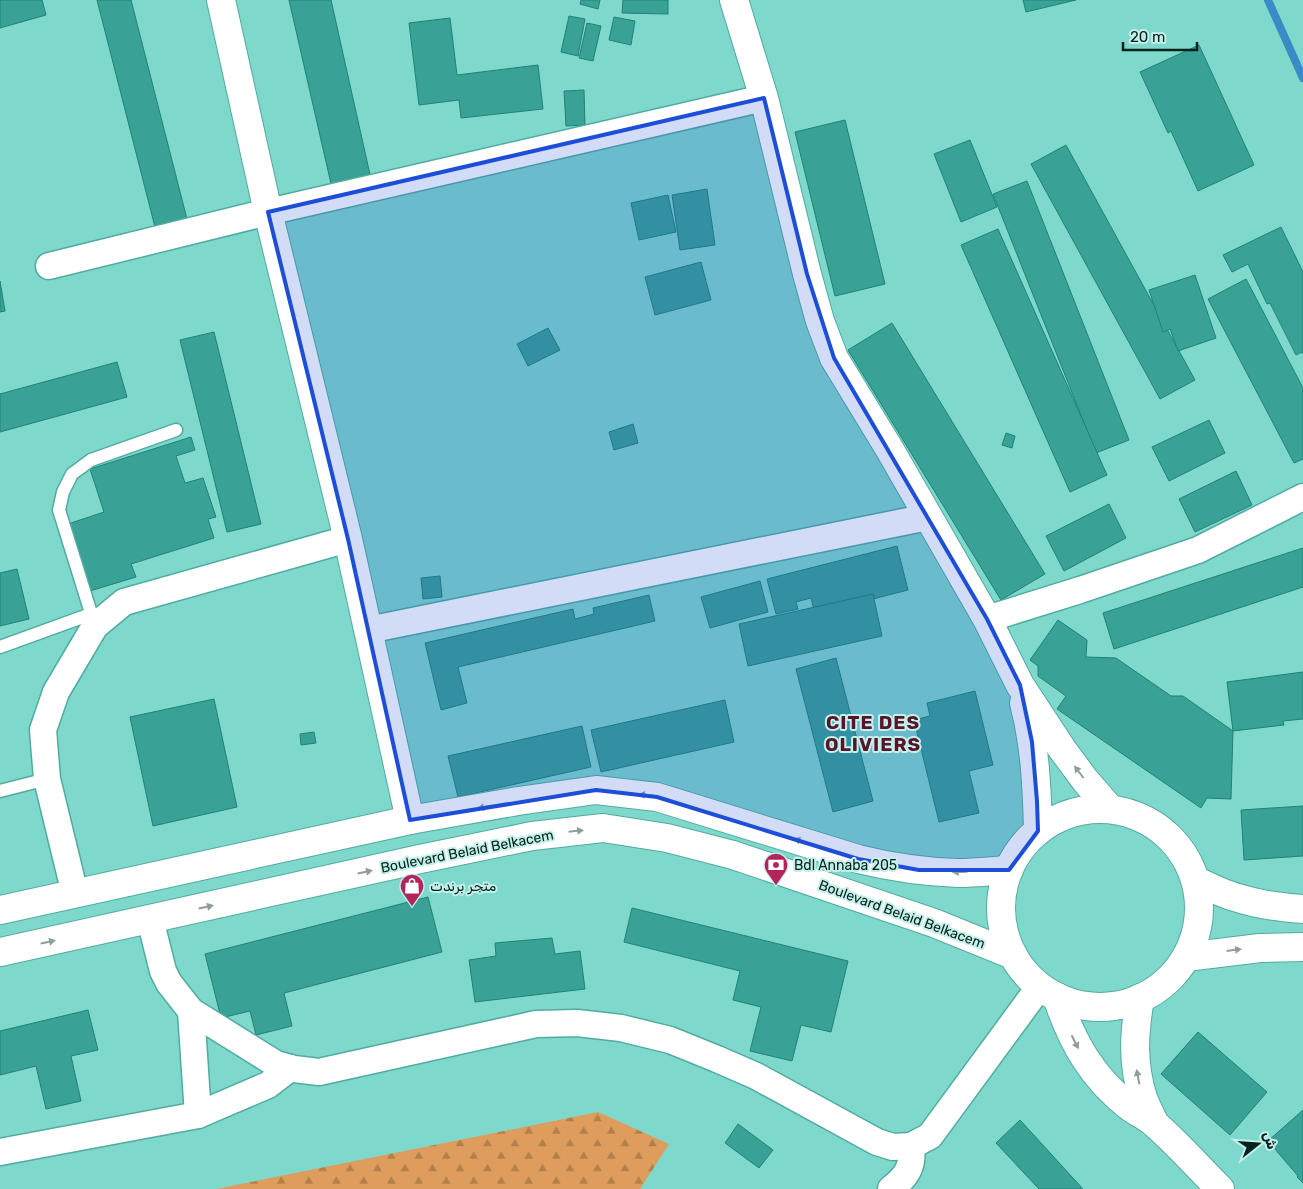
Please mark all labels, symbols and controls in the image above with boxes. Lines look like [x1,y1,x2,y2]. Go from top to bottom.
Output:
scale bar [1123,20,1197,52]
text: 20 m [1130,28,1165,46]
district label: CITE DES OLIVIERS [825,711,921,756]
one-way arrow [1073,766,1084,779]
one-way arrow [637,791,653,799]
one-way arrow [476,803,492,811]
street label: Boulevard Belaid Belkacem [379,826,555,877]
one-way arrow [568,827,584,835]
one-way arrow [794,837,809,845]
bank icon: Bdl Annaba 205 [763,852,789,886]
place label: Bdl Annaba 205 [794,857,897,874]
one-way arrow [357,867,373,875]
one-way arrow [952,868,968,876]
shop icon: متجر برندت [399,873,425,907]
street label: Boulevard Belaid Belkacem [816,876,987,953]
place label: متجر برندت [430,878,496,895]
one-way arrow [199,902,215,910]
one-way arrow [40,938,55,946]
one-way arrow [1226,946,1242,954]
one-way arrow [1071,1035,1079,1050]
one-way arrow [1134,1069,1142,1084]
north arrow [1233,1119,1283,1169]
text: ش [1259,1129,1281,1152]

